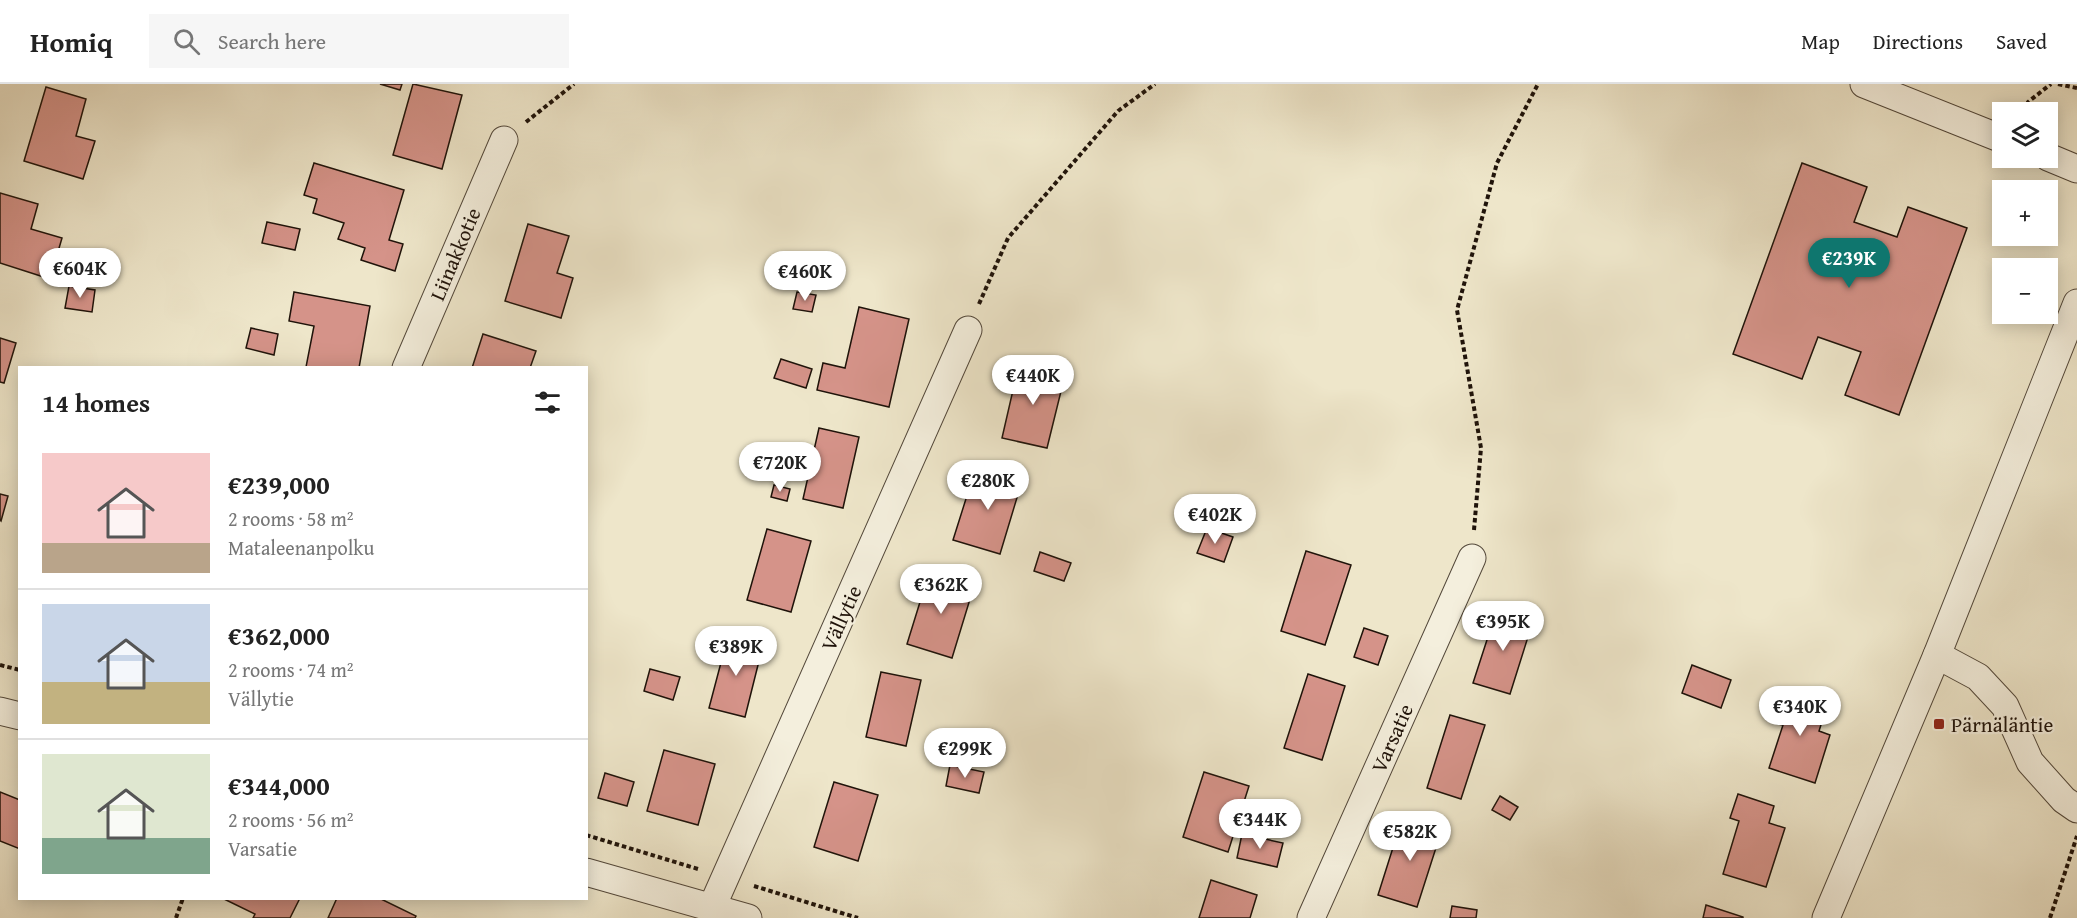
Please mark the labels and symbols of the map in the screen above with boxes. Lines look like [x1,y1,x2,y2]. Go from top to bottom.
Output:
street label: Liinakkotie [421,202,489,305]
pin: €239K [1807,238,1891,289]
pin: €604K [38,248,122,299]
pin: €460K [763,251,847,302]
pin: €440K [991,355,1075,406]
pin: €720K [738,442,822,493]
pin: €280K [946,460,1030,511]
pin: €402K [1173,494,1257,545]
pin: €362K [899,564,983,615]
street label: Vällytie [813,580,869,656]
pin: €395K [1461,601,1545,652]
pin: €389K [694,626,778,677]
pin: €340K [1758,686,1842,737]
street label: Varsatie [1363,698,1421,777]
place label: Pärnäläntie [1951,709,2054,740]
marker: Pärnäläntie [1932,717,1946,731]
pin: €299K [923,728,1007,779]
pin: €344K [1218,799,1302,850]
pin: €582K [1368,811,1452,862]

